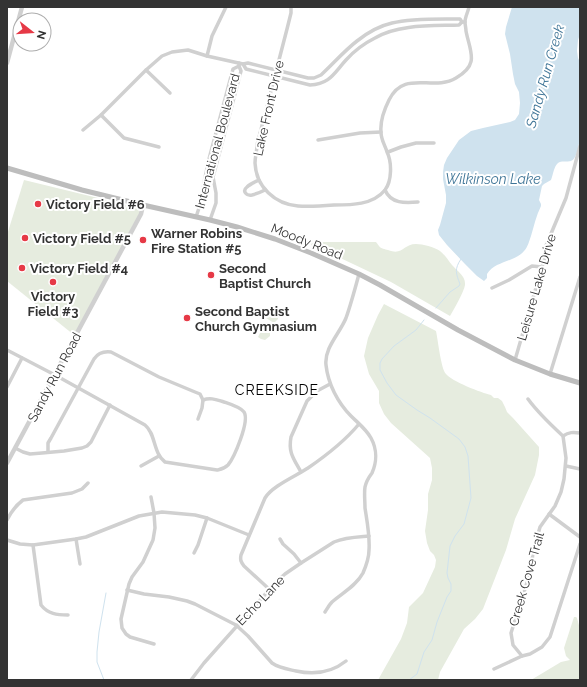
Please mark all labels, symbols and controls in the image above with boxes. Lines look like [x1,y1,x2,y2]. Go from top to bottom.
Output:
north arrow [12,12,52,52]
water label: Sandy Run Creek [522,22,568,131]
text: N [34,29,49,41]
street label: Lake Front Drive [250,59,287,157]
street label: International Boulevard [192,72,243,210]
water label: Wilkinson Lake [445,171,541,187]
place label: Victory Field #6 [46,197,145,212]
marker: Victory Field #6 [33,199,43,209]
street label: Moody Road [269,220,345,263]
place label: Warner Robins Fire Station #5 [151,226,243,256]
place label: Victory Field #5 [33,231,131,246]
street label: Leisure Lake Drive [514,232,559,342]
marker: Victory Field #5 [20,233,30,243]
marker: Warner Robins Fire Station #5 [138,235,148,245]
place label: Victory Field #4 [30,261,128,276]
place label: Second Baptist Church [219,261,311,291]
marker: Victory Field #4 [17,263,27,273]
marker: Second Baptist Church [206,270,216,280]
marker: Victory Field #3 [48,277,58,287]
place label: Victory Field #3 [28,289,78,319]
place label: Second Baptist Church Gymnasium [195,304,317,334]
marker: Second Baptist Church Gymnasium [182,313,192,323]
street label: Sandy Run Road [25,330,84,424]
district label: CREEKSIDE [235,382,319,398]
street label: Creek Cove Trail [506,530,547,628]
street label: Echo Lane [233,572,288,628]

